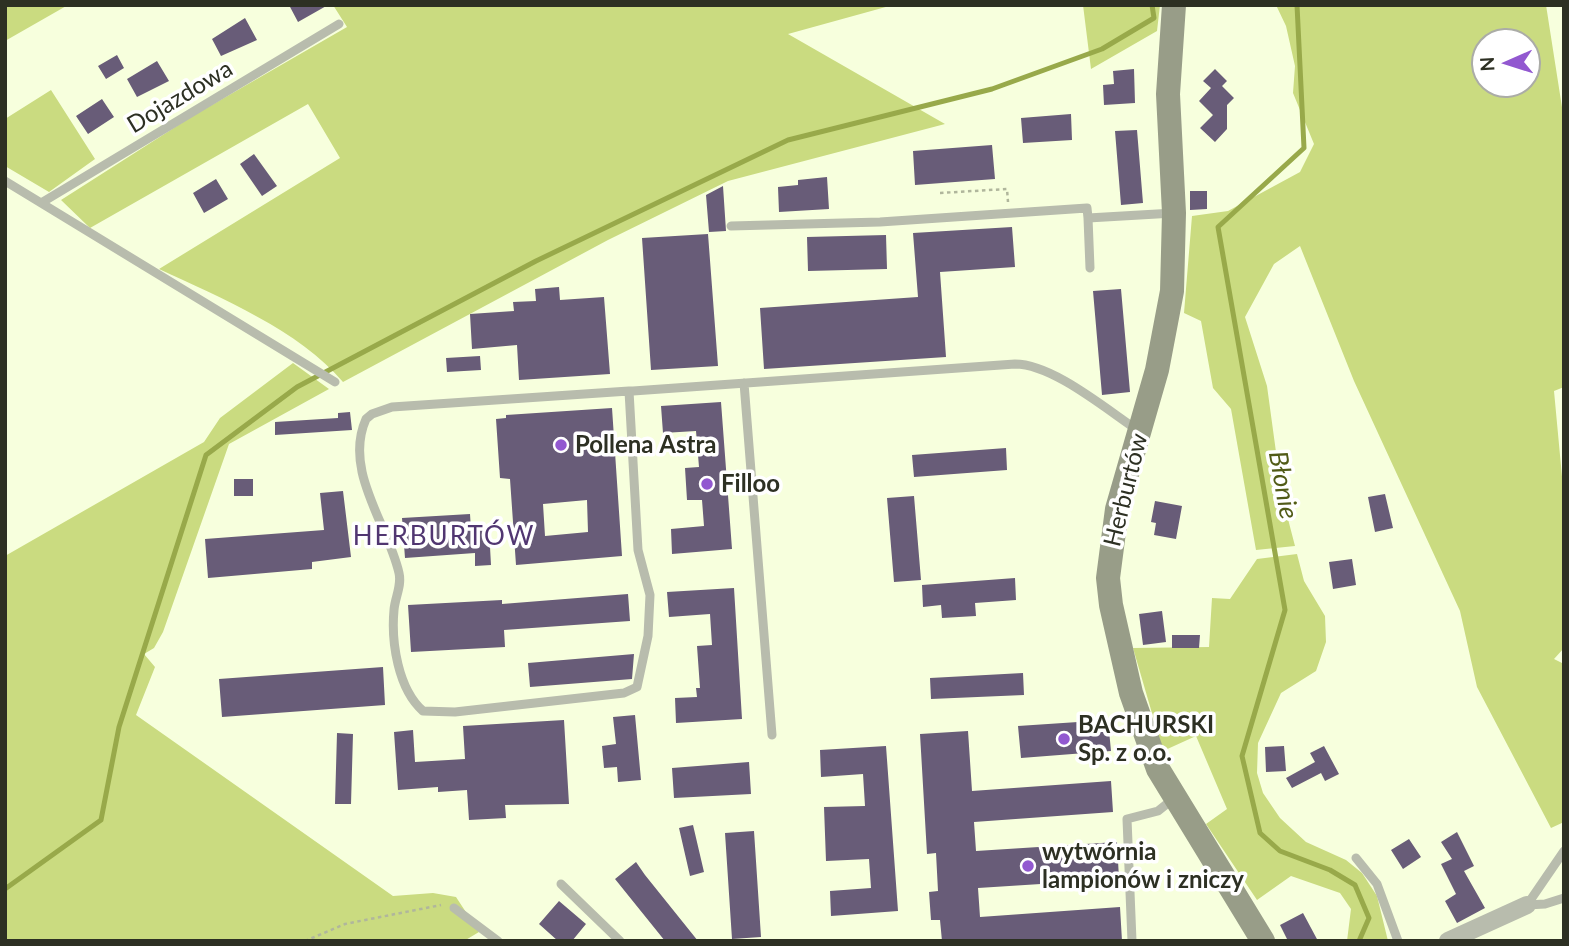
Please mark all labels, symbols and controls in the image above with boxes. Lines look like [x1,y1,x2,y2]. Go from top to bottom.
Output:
north arrow [1471,28,1541,98]
street label: Dojazdowa [122,54,238,140]
text: N [1475,56,1498,72]
street label: Herburtów [1098,430,1154,550]
place label: Pollena Astra [575,431,716,459]
marker: Pollena Astra [553,437,569,453]
water label: Błonie [1262,449,1304,521]
place label: Filloo [721,470,780,498]
marker: Filloo [699,476,715,492]
district label: HERBURTÓW [354,521,534,553]
place label: BACHURSKI Sp. z o.o. [1078,711,1214,767]
marker: BACHURSKI Sp. z o.o. [1056,731,1072,747]
place label: wytwórnia lampionów i zniczy [1042,838,1244,894]
marker: wytwórnia lampionów i zniczy [1020,858,1036,874]

